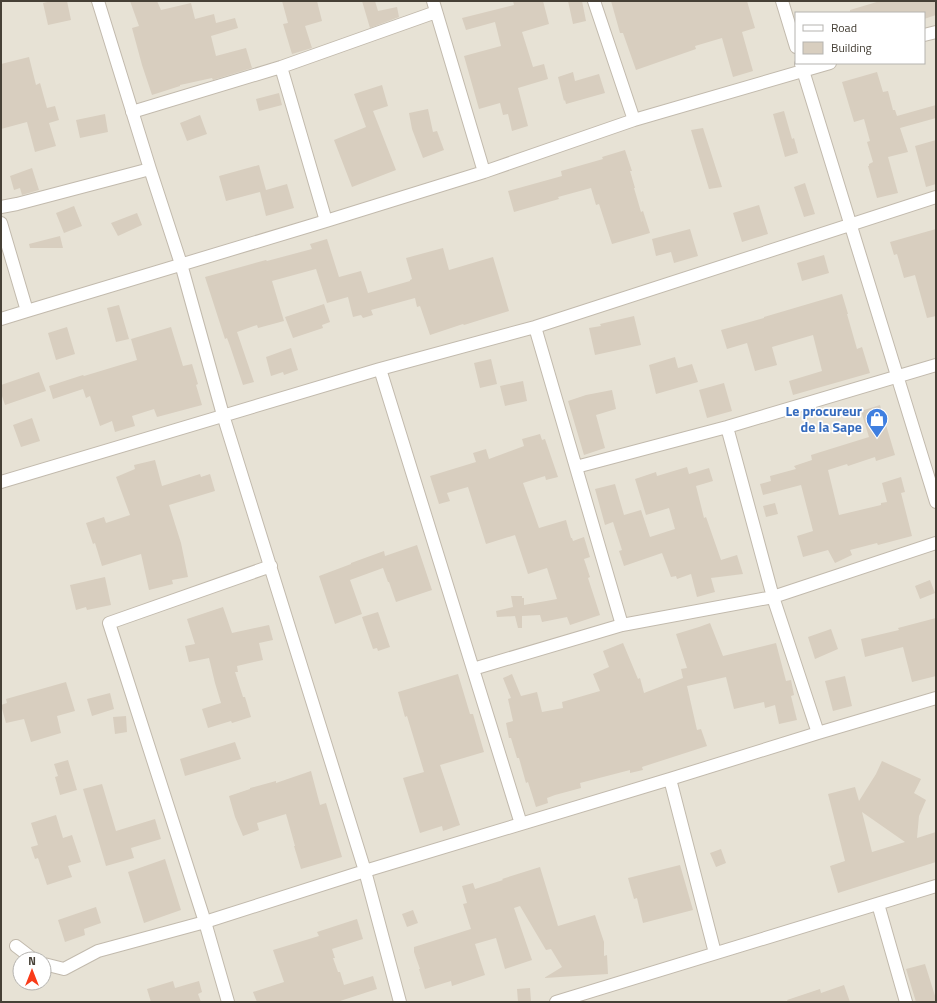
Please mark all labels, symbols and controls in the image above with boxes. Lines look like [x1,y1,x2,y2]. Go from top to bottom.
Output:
legend [795,12,925,64]
text: Road [831,18,857,37]
text: Building [831,38,872,57]
place label: Le procureur de la Sape [786,400,862,437]
shop icon: Le procureur de la Sape [864,406,890,439]
north arrow [12,951,52,991]
text: N [28,953,36,969]

